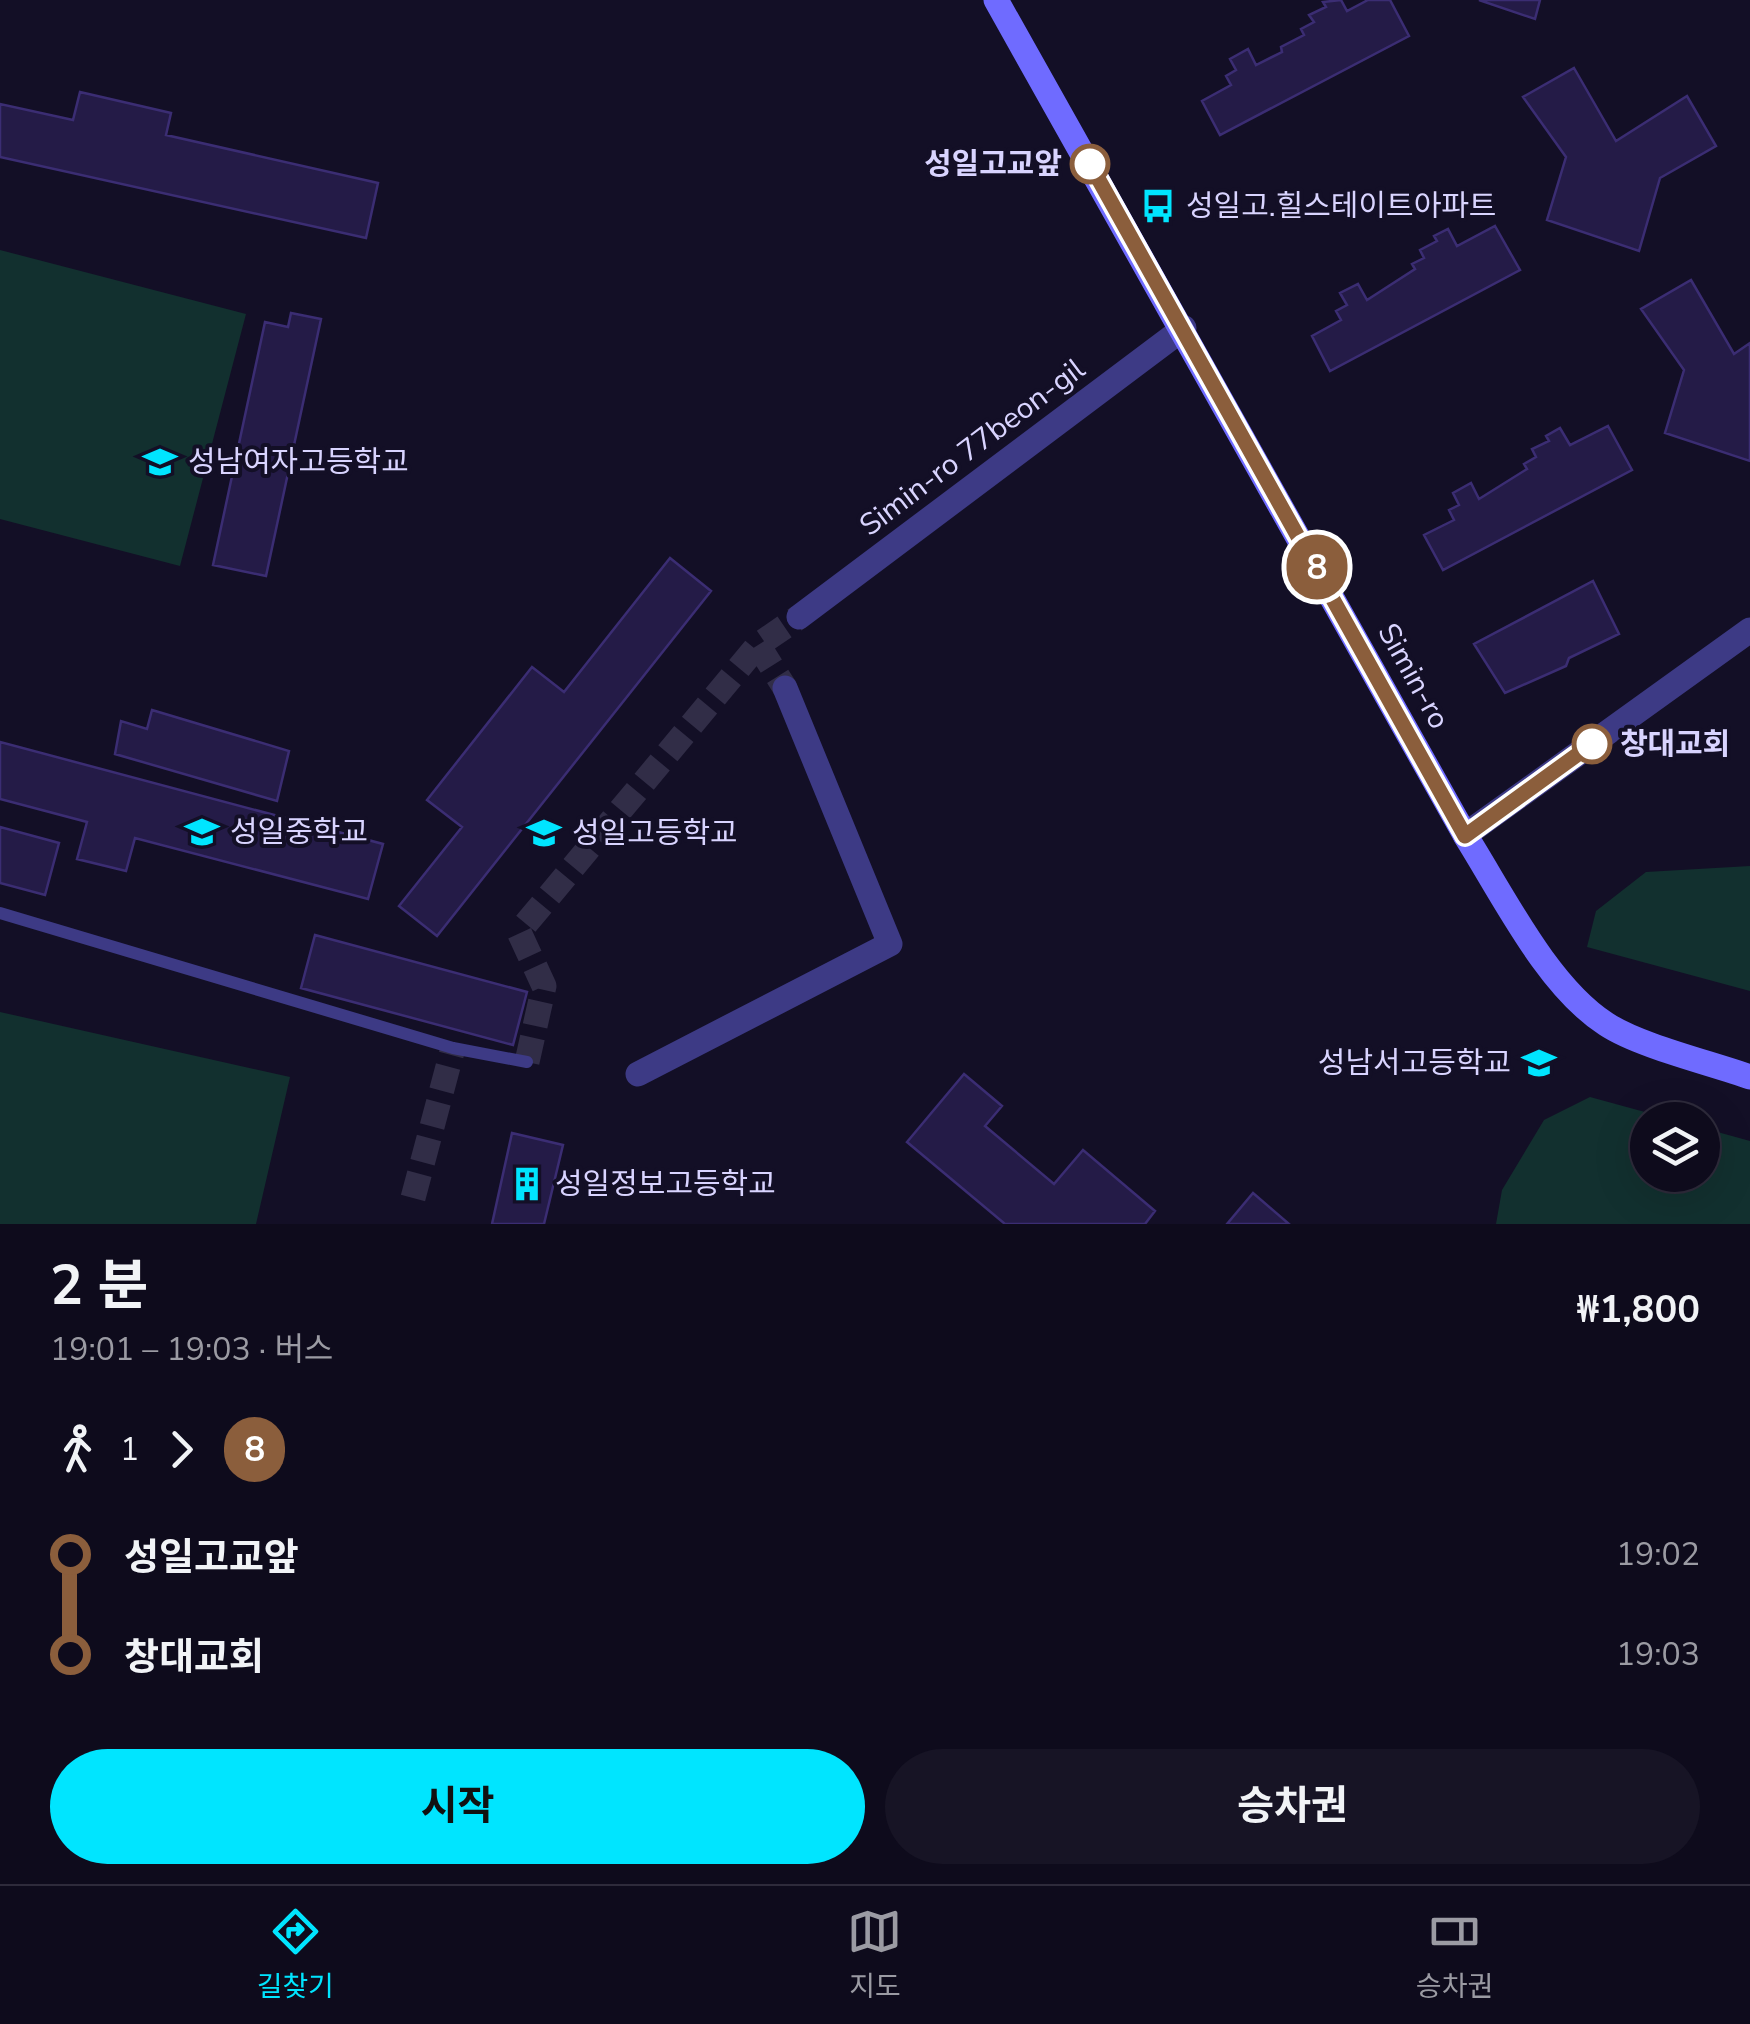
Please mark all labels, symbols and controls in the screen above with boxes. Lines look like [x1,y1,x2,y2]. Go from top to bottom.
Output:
place label: 성일고교앞 [924,144,1062,185]
marker: 성일고교앞 [1071,145,1109,183]
place label: 성일고.힐스테이트아파트 [1186,186,1496,227]
bus stop icon: 성일고.힐스테이트아파트 [1139,187,1177,225]
street label: Simin-ro 77beon-gil [851,349,1094,546]
place label: 성남여자고등학교 [188,442,409,483]
school or university icon: 성남여자고등학교 [141,443,179,481]
line badge: 8 [1284,534,1350,600]
text: 8 [1306,544,1328,591]
street label: Simin-ro [1368,616,1459,736]
place label: 창대교회 [1620,724,1730,765]
marker: 창대교회 [1573,725,1611,763]
place label: 성일중학교 [230,812,368,853]
school or university icon: 성일중학교 [183,813,221,851]
place label: 성일고등학교 [572,813,738,854]
school or university icon: 성일고등학교 [525,814,563,852]
place label: 성남서고등학교 [1318,1043,1511,1084]
school or university icon: 성남서고등학교 [1520,1044,1558,1082]
map controls [1630,1102,1720,1192]
button: layers [1630,1102,1720,1192]
place label: 성일정보고등학교 [555,1164,776,1205]
building icon: 성일정보고등학교 [508,1165,546,1203]
text: 2 분 [50,1248,148,1323]
text: ₩1,800 [1577,1284,1700,1335]
text: 19:01 – 19:03 · 버스 [50,1328,333,1371]
icon: walk [50,1422,105,1477]
icon: forward [154,1422,209,1477]
text: 8 [244,1426,265,1473]
text: 1 [120,1428,139,1471]
text: 성일고교앞 [124,1532,299,1583]
text: 19:02 [1616,1533,1700,1576]
text: 창대교회 [124,1632,264,1683]
text: 19:03 [1616,1633,1700,1676]
button: 시작 [50,1749,865,1864]
button: 승차권 [885,1749,1700,1864]
tab: 길찾기 [257,1904,334,2006]
tab: 지도 [847,1904,902,2006]
tab: 승차권 [1416,1904,1493,2006]

